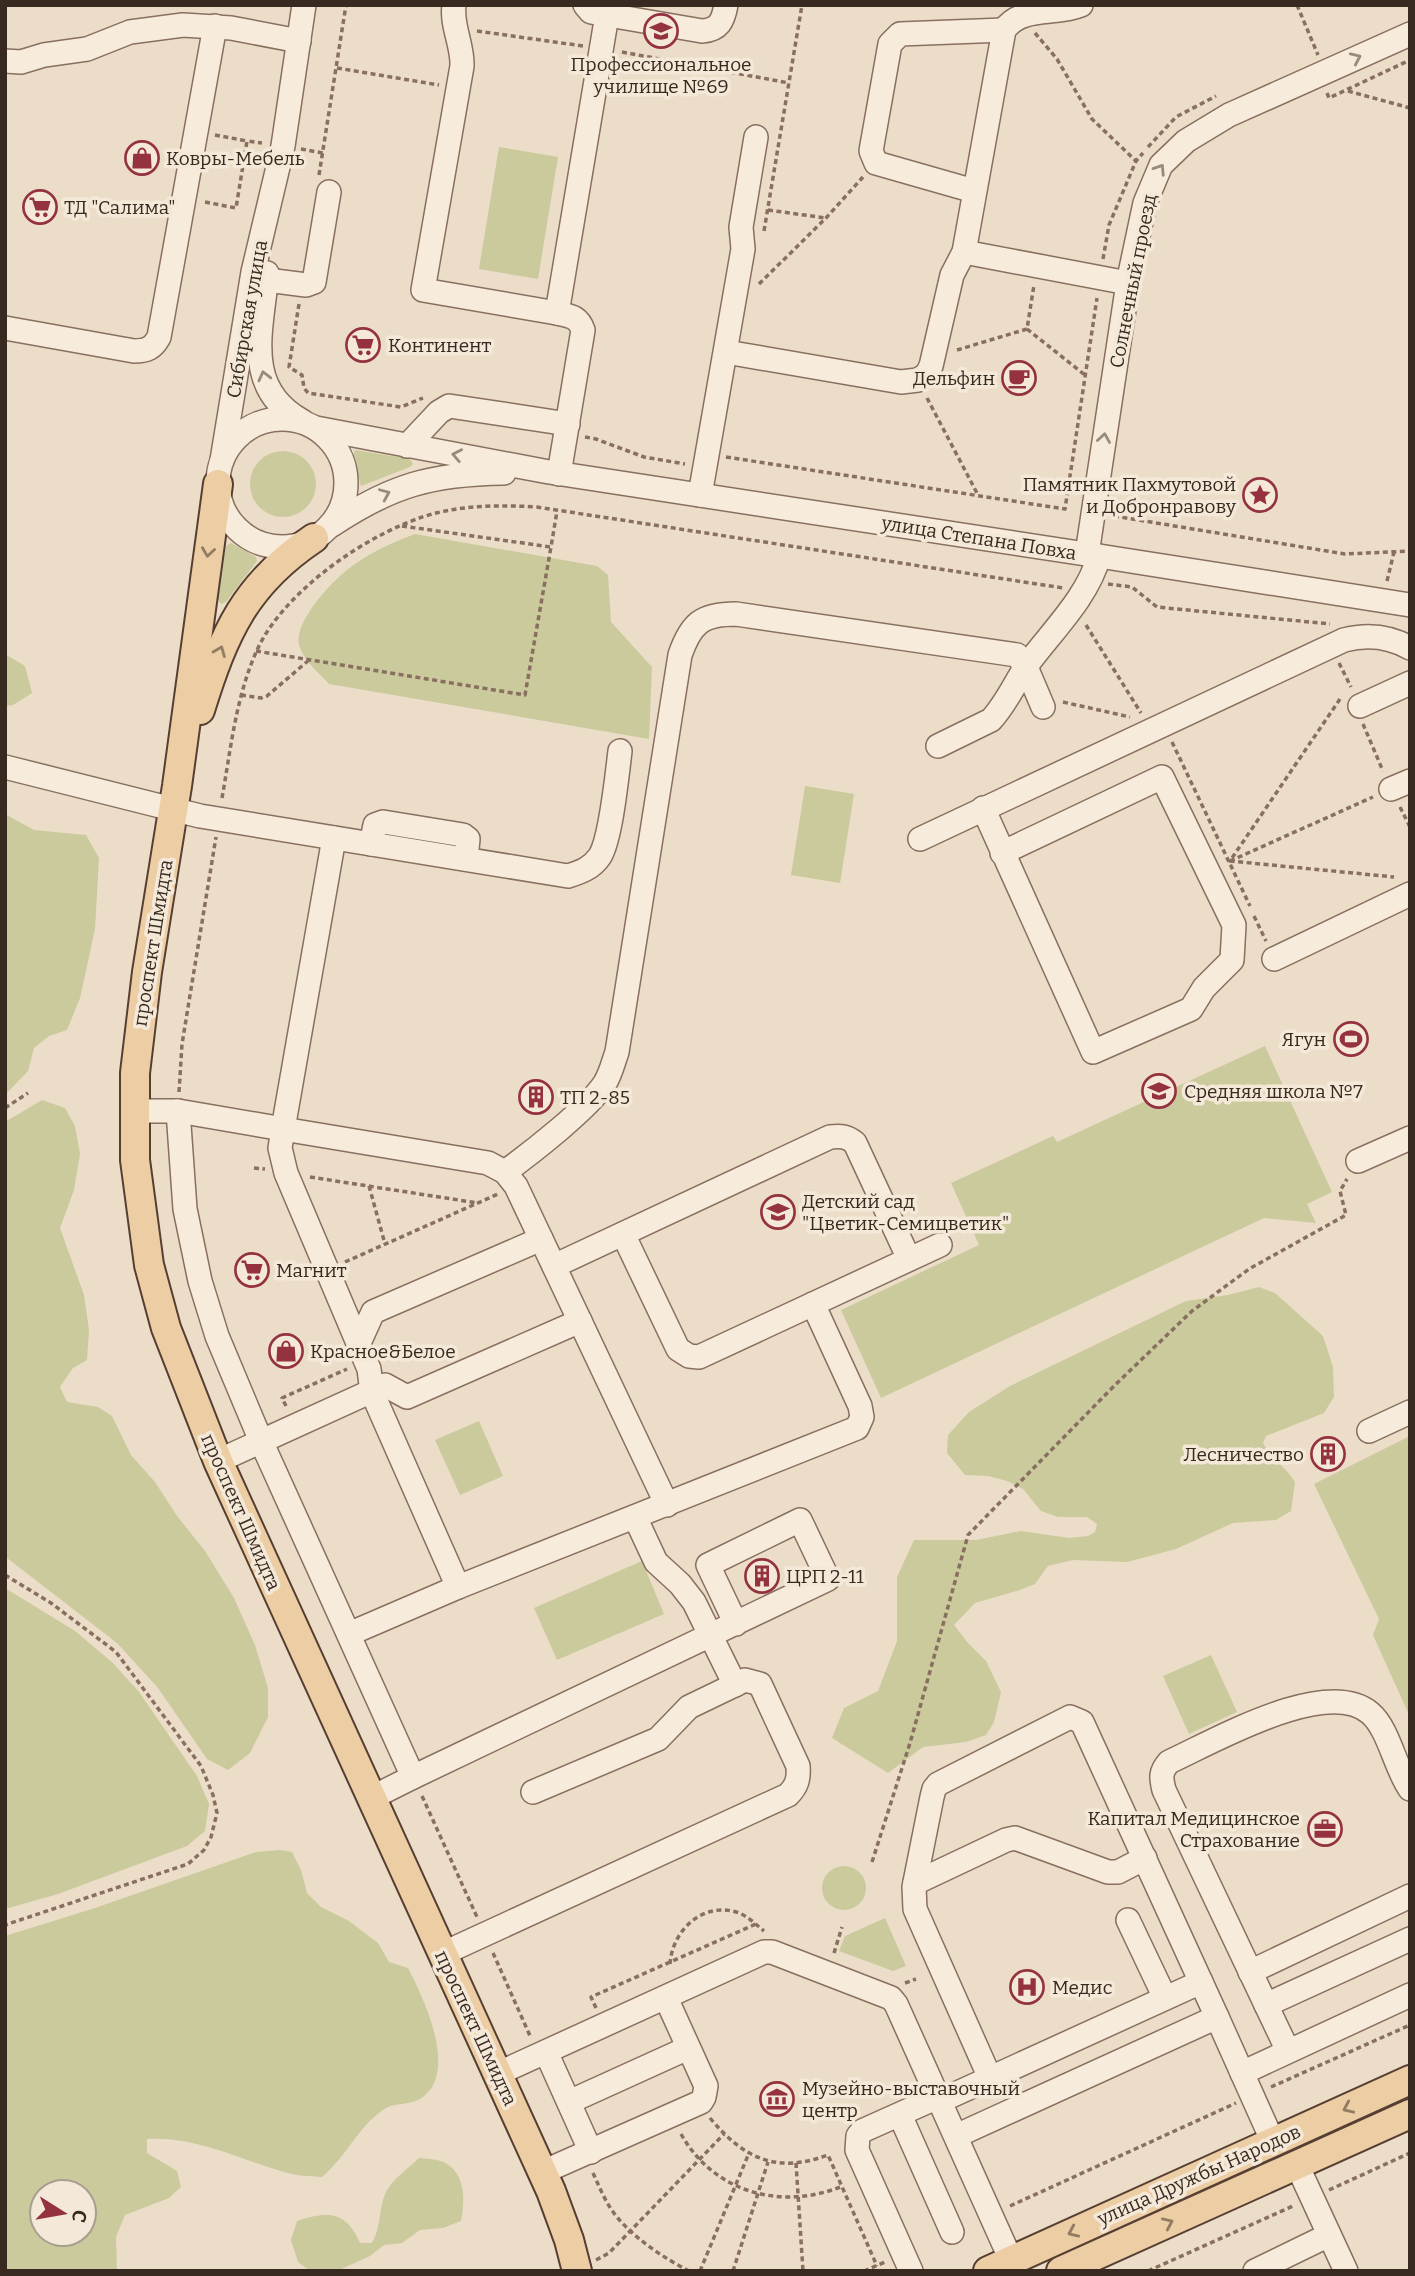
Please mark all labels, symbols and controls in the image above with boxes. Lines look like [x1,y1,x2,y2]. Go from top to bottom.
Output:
school or university icon: Профессиональное училище №69 [642,12,680,50]
one-way arrow [1349,52,1361,66]
place label: Профессиональное училище №69 [571,53,751,98]
shop icon: Ковры-Мебель [123,139,161,177]
place label: Ковры-Мебель [166,147,305,170]
one-way arrow [1152,164,1165,177]
supermarket icon: ТД "Салима" [21,188,59,226]
street label: Солнечный проезд [1105,192,1161,370]
place label: ТД "Салима" [64,196,176,219]
street label: Сибирская улица [222,238,272,400]
supermarket icon: Континент [344,326,382,364]
place label: Континент [388,334,491,357]
cafe icon: Дельфин [1000,359,1038,397]
place label: Дельфин [913,367,995,390]
one-way arrow [258,370,272,382]
one-way arrow [1096,432,1111,444]
one-way arrow [451,448,463,463]
place label: Памятник Пахмутовой и Добронравову [1023,473,1237,518]
place icon: Памятник Пахмутовой и Добронравову [1241,476,1279,514]
one-way arrow [379,488,391,502]
street label: улица Степана Повха [879,511,1079,565]
one-way arrow [201,546,216,557]
one-way arrow [212,646,226,658]
street label: проспект Шмидта [128,857,178,1028]
sports icon: Ягун [1332,1020,1370,1058]
place label: Ягун [1282,1028,1326,1051]
school or university icon: Средняя школа №7 [1140,1072,1178,1110]
building icon: ТП 2-85 [517,1078,555,1116]
place label: Средняя школа №7 [1184,1080,1363,1103]
place label: ТП 2-85 [560,1086,630,1109]
place label: Детский сад "Цветик-Семицветик" [802,1190,1009,1235]
school or university icon: Детский сад "Цветик-Семицветик" [759,1193,797,1231]
supermarket icon: Магнит [233,1251,271,1289]
place label: Магнит [276,1259,347,1282]
shop icon: Красное&Белое [267,1332,305,1370]
place label: Красное&Белое [310,1340,456,1363]
street label: проспект Шмидта [196,1430,286,1594]
building icon: Лесничество [1309,1435,1347,1473]
place label: Лесничество [1183,1443,1304,1466]
building icon: ЦРП 2-11 [743,1557,781,1595]
place label: ЦРП 2-11 [786,1565,864,1588]
place label: Капитал Медицинское Страхование [1087,1807,1300,1852]
office icon: Капитал Медицинское Страхование [1306,1810,1344,1848]
street label: проспект Шмидта [430,1947,522,2110]
hospital icon: Медис [1008,1968,1046,2006]
place label: Медис [1052,1976,1113,1999]
place label: Музейно-выставочный центр [802,2077,1020,2122]
museum icon: Музейно-выставочный центр [758,2080,796,2118]
one-way arrow [1342,2100,1355,2114]
street label: улица Дружбы Народов [1093,2120,1304,2231]
north arrow [28,2178,98,2248]
text: С [67,2208,92,2224]
one-way arrow [1161,2217,1173,2231]
one-way arrow [1068,2224,1081,2238]

